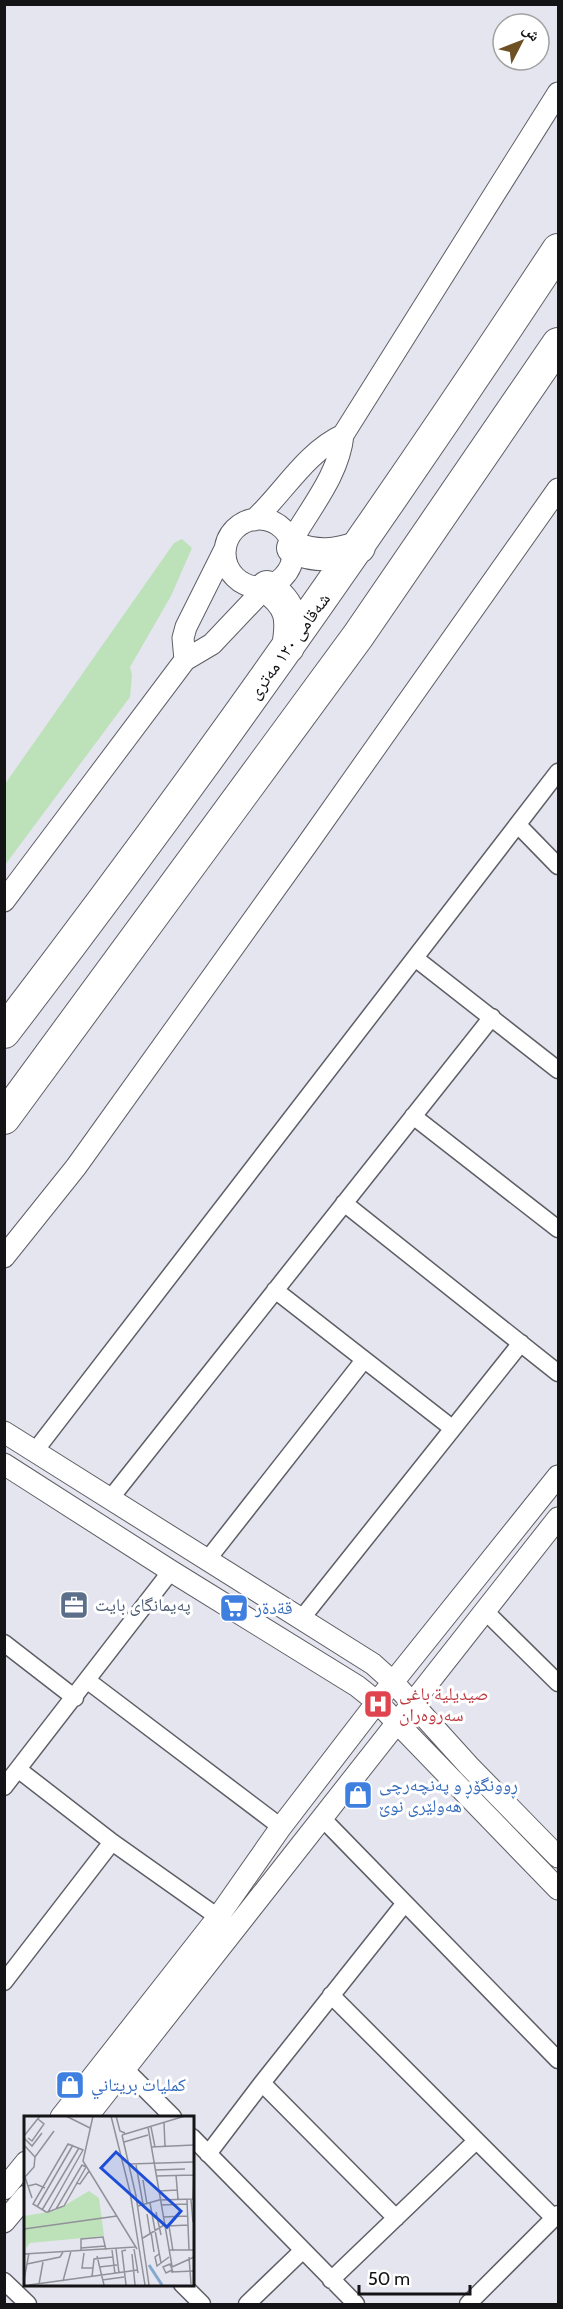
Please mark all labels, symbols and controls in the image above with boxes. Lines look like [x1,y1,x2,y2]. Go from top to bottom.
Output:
north arrow [491,12,551,72]
text: ش [519,20,545,45]
street label: شەقامی ١٢٠ مەتری [243,589,335,703]
office icon: پەیمانگای بایت [58,1589,90,1621]
supermarket icon: قةدةر [218,1592,250,1624]
place label: پەیمانگای بایت [95,1594,191,1616]
place label: قةدةر [254,1597,292,1619]
place label: صيديلیة باغی سەروەران [399,1683,488,1726]
hospital icon: صيديلیة باغی سەروەران [362,1688,394,1720]
place label: ڕوونگۆڕ و پەنچەرچی هەولێری نوێ [379,1774,518,1817]
shop icon: ڕوونگۆڕ و پەنچەرچی هەولێری نوێ [342,1779,374,1811]
shop icon: كمليات بريتاني [54,2069,86,2101]
place label: كمليات بريتاني [91,2074,187,2100]
inset map [24,2116,194,2285]
scale bar [359,2258,470,2296]
text: 50 m [368,2268,410,2290]

